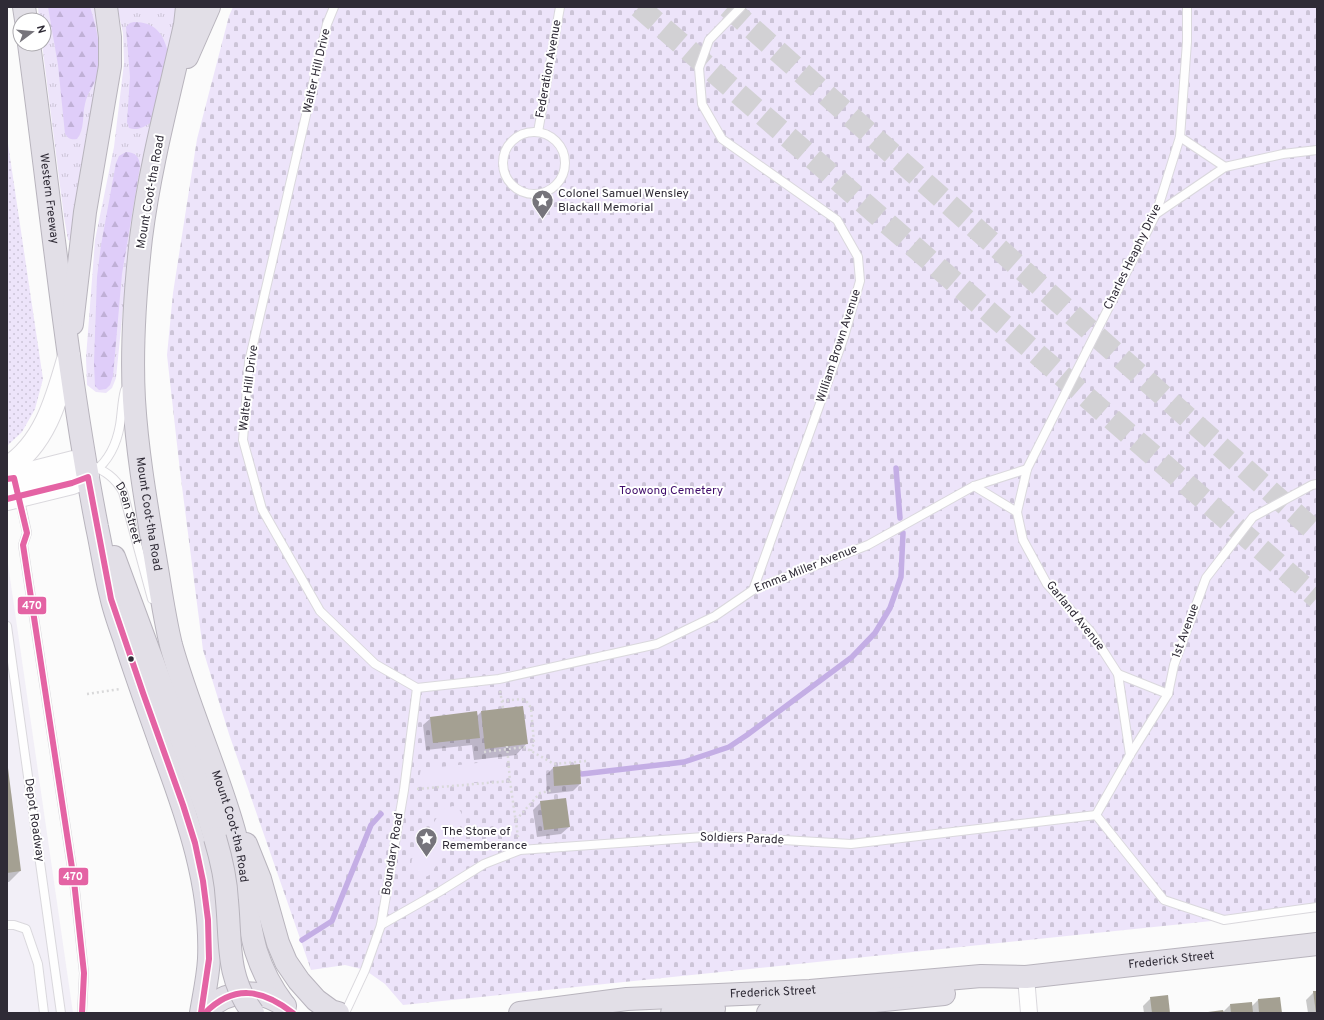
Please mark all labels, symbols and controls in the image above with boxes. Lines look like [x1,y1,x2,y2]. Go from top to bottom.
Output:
north arrow [12,12,52,52]
street label: Federation Avenue [532,19,566,119]
text: N [33,24,48,35]
street label: Walter Hill Drive [299,27,335,115]
street label: Mount Coot-tha Road [133,134,169,250]
street label: Western Freeway [35,152,62,245]
place label: Colonel Samuel Wensley Blackall Memorial [558,186,689,216]
place icon: Colonel Samuel Wensley Blackall Memorial [530,188,556,221]
street label: Charles Heaphy Drive [1100,201,1166,313]
street label: William Brown Avenue [813,287,865,405]
street label: Walter Hill Drive [236,344,262,432]
street label: Mount Coot-tha Road [132,456,165,572]
street label: Dean Street [111,479,145,546]
park label: Toowong Cemetery [619,483,723,499]
street label: Emma Miller Avenue [752,541,860,597]
street label: Garland Avenue [1042,578,1108,654]
line badge: 470 [17,596,47,615]
text: 470 [22,599,42,613]
street label: 1st Avenue [1169,602,1203,660]
unlabelled marker [126,654,136,664]
street label: Mount Coot-tha Road [207,768,252,883]
street label: Depot Roadway [20,777,48,863]
street label: Boundary Road [379,812,407,896]
place label: The Stone of Rememberance [442,824,527,854]
place icon: The Stone of Rememberance [413,826,439,859]
street label: Soldiers Parade [700,830,784,848]
line badge: 470 [58,867,89,886]
text: 470 [63,870,83,884]
street label: Frederick Street [1128,948,1215,973]
street label: Frederick Street [730,983,817,1002]

